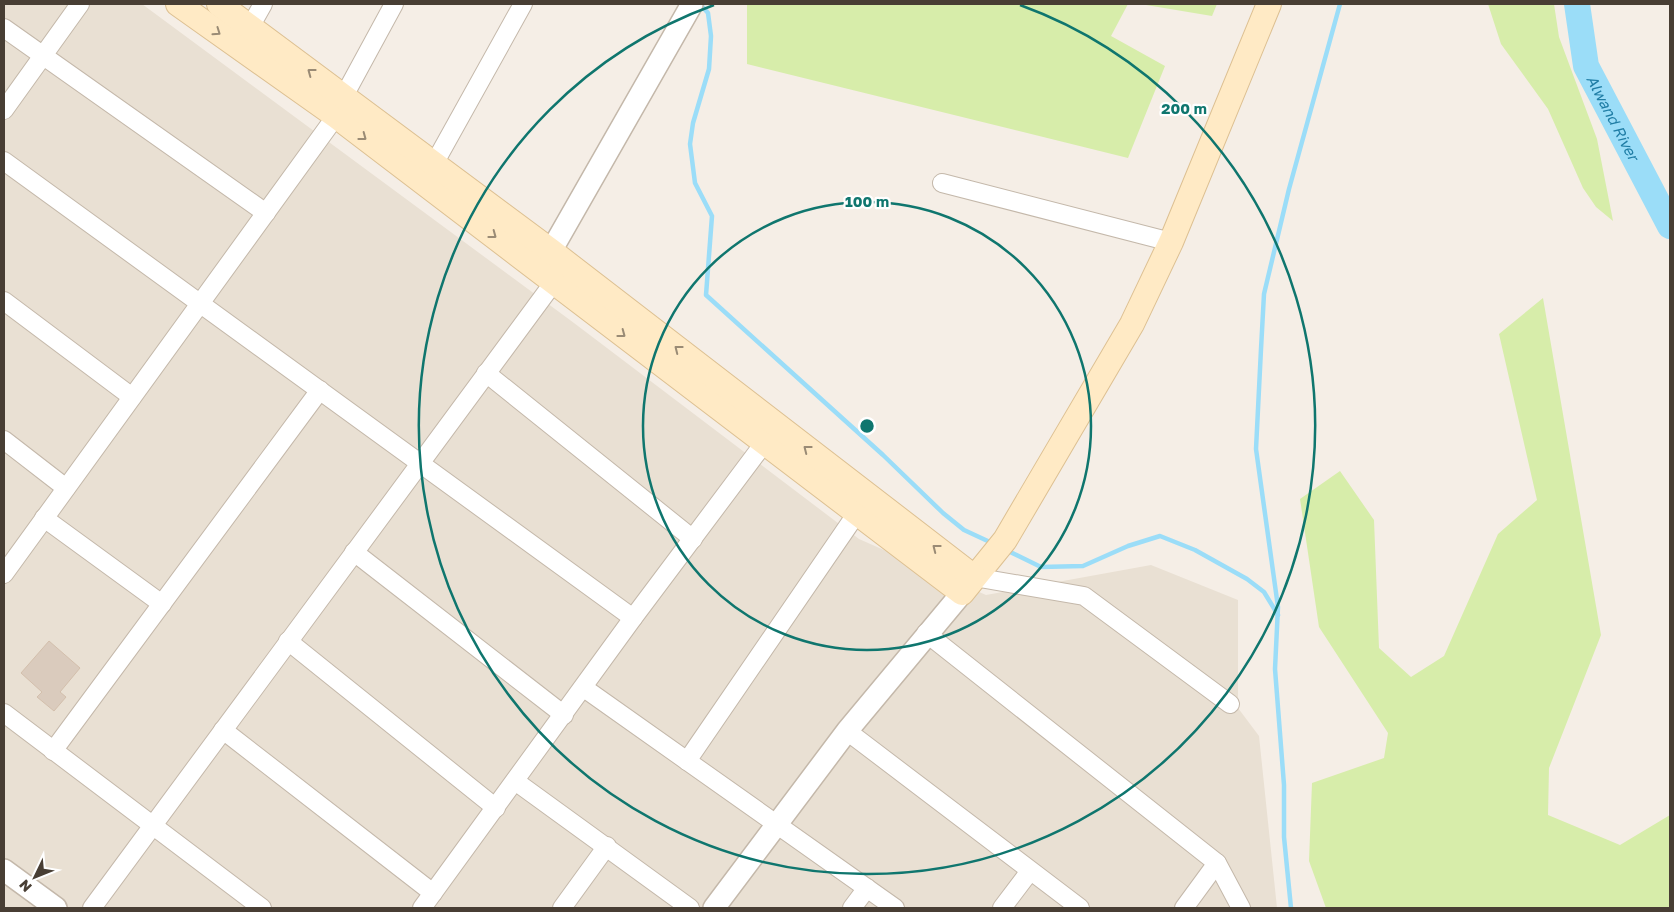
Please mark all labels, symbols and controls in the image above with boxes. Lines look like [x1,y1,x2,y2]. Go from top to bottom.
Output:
one-way arrow [212,26,221,35]
one-way arrow [307,69,317,78]
water label: Alwand River [1583,72,1644,165]
text: 200 m [1161,99,1207,117]
one-way arrow [357,131,367,140]
text: 100 m [845,192,889,210]
one-way arrow [487,230,496,238]
one-way arrow [616,328,625,336]
one-way arrow [675,347,684,355]
centre of rings [858,417,876,435]
one-way arrow [804,446,813,454]
one-way arrow [933,545,942,553]
north arrow [10,852,60,902]
text: N [15,877,35,896]

